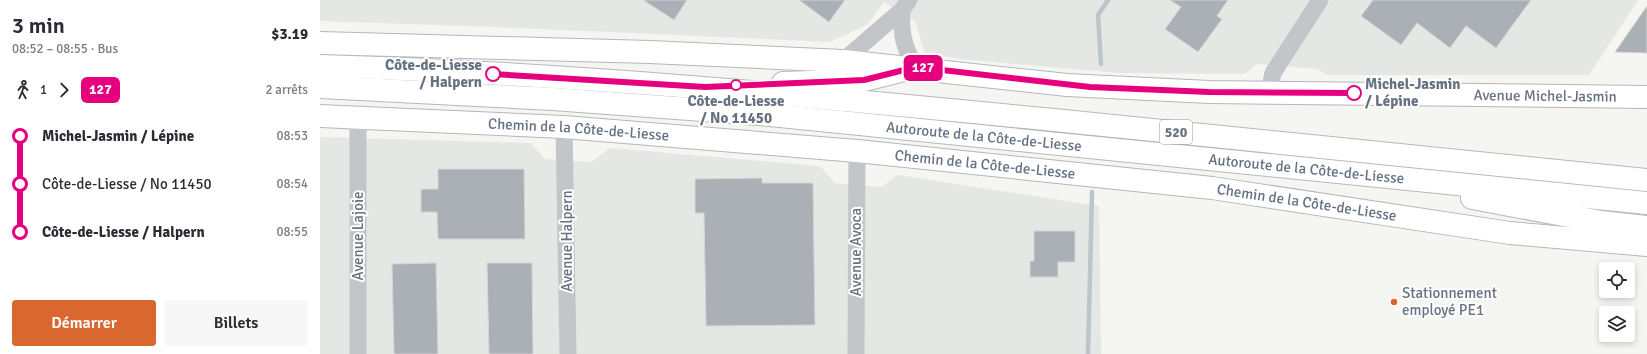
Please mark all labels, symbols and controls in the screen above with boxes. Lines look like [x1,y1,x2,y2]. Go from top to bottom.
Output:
text: 3 min [12,12,65,39]
text: $3.19 [271,25,308,43]
text: 08:52 – 08:55 · Bus [12,41,118,57]
line badge: 127 [900,55,946,81]
place label: Côte-de-Liesse / Halpern [385,56,482,91]
text: 127 [912,59,934,76]
marker: Côte-de-Liesse / Halpern [485,66,501,82]
place label: Michel-Jasmin / Lépine [1365,75,1460,110]
icon: walk [12,79,34,101]
icon: forward [53,79,75,101]
marker: Côte-de-Liesse / No 11450 [730,79,742,91]
text: 127 [89,81,112,98]
text: 1 [40,82,47,98]
text: 2 arrêts [265,82,308,98]
marker: Michel-Jasmin / Lépine [1346,85,1362,101]
street label: Avenue Michel-Jasmin [1473,86,1617,106]
place label: Côte-de-Liesse / No 11450 [688,92,784,127]
street label: Chemin de la Côte-de-Liesse [488,115,670,145]
street label: Autoroute de la Côte-de-Liesse [885,118,1083,155]
road number: 520 [1160,120,1192,144]
text: Michel-Jasmin / Lépine [42,127,194,145]
text: 08:53 [276,128,308,144]
street label: Chemin de la Côte-de-Liesse [894,146,1076,183]
street label: Autoroute de la Côte-de-Liesse [1208,150,1405,188]
text: Côte-de-Liesse / No 11450 [42,175,212,193]
text: 08:54 [276,176,308,192]
street label: Chemin de la Côte-de-Liesse [1216,180,1398,225]
street label: Avenue Halpern [558,190,576,292]
street label: Avenue Lajoie [349,191,367,281]
street label: Avenue Avoca [847,208,865,296]
text: Côte-de-Liesse / Halpern [42,223,205,241]
text: 08:55 [276,224,308,240]
map controls [1599,262,1635,342]
button: locate [1599,262,1635,298]
place label: Stationnement employé PE1 [1402,284,1497,319]
marker: Stationnement employé PE1 [1389,297,1399,307]
button: Démarrer [12,300,156,346]
button: Billets [164,300,308,346]
button: layers [1599,306,1635,342]

